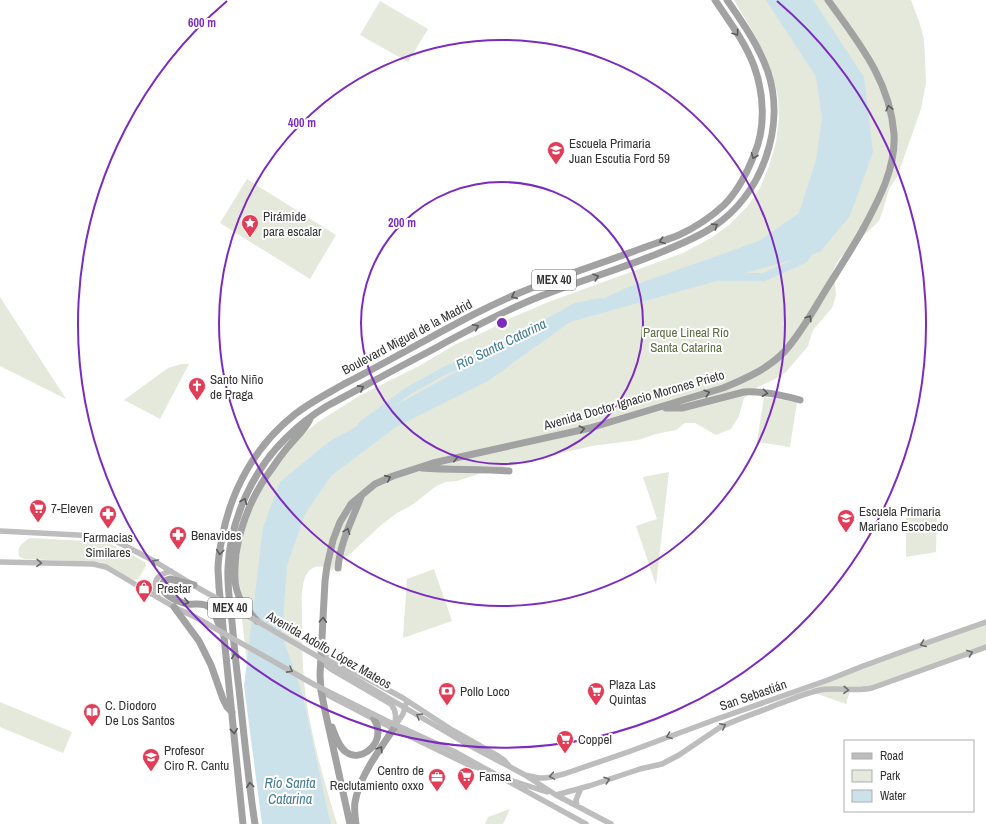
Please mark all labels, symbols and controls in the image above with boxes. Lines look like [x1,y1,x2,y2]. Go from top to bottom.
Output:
text: 600 m [188,15,216,31]
one-way arrow [731,28,738,35]
one-way arrow [885,105,894,112]
text: 400 m [288,115,316,131]
place label: Escuela Primaria Juan Escutia Ford 59 [569,135,670,167]
school or university icon: Escuela Primaria Juan Escutia Ford 59 [546,140,566,165]
one-way arrow [751,152,759,159]
place label: Pirámide para escalar [263,208,322,240]
place icon: Pirámide para escalar [240,213,260,238]
text: 200 m [388,215,416,231]
one-way arrow [710,224,717,231]
one-way arrow [658,236,665,244]
road number: MEX 40 [532,270,576,290]
one-way arrow [592,273,599,282]
one-way arrow [510,291,517,299]
street label: Boulevard Miguel de la Madrid [339,295,475,379]
water label: Río Santa Catarina [453,314,549,374]
one-way arrow [804,315,811,322]
centre of rings [495,316,509,330]
one-way arrow [471,324,479,331]
park label: Parque Lineal Río Santa Catarina [643,324,729,356]
street label: Avenida Doctor Ignacio Morones Prieto [541,366,726,434]
place label: Santo Niño de Praga [210,371,263,403]
church icon: Santo Niño de Praga [187,376,207,401]
one-way arrow [357,385,364,393]
one-way arrow [762,388,768,397]
one-way arrow [703,389,710,398]
one-way arrow [579,426,585,434]
one-way arrow [452,454,459,462]
one-way arrow [383,475,391,483]
one-way arrow [240,497,248,504]
supermarket icon: 7-Eleven [28,498,48,523]
place label: 7-Eleven [51,500,93,517]
place label: Escuela Primaria Mariano Escobedo [859,503,949,535]
pharmacy icon: Farmacias Similares [98,504,118,529]
school or university icon: Escuela Primaria Mariano Escobedo [836,508,856,533]
pharmacy icon: Benavides [168,525,188,550]
place label: Benavides [191,527,241,544]
one-way arrow [342,528,350,535]
place label: Farmacias Similares [83,529,133,561]
one-way arrow [216,549,225,555]
one-way arrow [36,558,42,567]
one-way arrow [152,559,159,566]
shop icon: Prestar [134,578,154,603]
place label: Prestar [157,580,192,597]
one-way arrow [183,598,189,606]
road number: MEX 40 [208,598,252,618]
street label: Avenida Adolfo López Mateos [263,607,395,693]
one-way arrow [318,617,327,623]
one-way arrow [919,640,926,648]
one-way arrow [967,649,974,657]
one-way arrow [231,653,240,659]
one-way arrow [286,666,293,673]
place label: Plaza Las Quintas [609,676,656,708]
street label: San Sebastián [717,676,789,714]
bank icon: Pollo Loco [437,681,457,706]
supermarket icon: Plaza Las Quintas [586,681,606,706]
place label: Pollo Loco [460,683,510,700]
one-way arrow [843,686,849,694]
place label: C. Diodoro De Los Santos [105,697,175,729]
library icon: C. Diodoro De Los Santos [82,702,102,727]
one-way arrow [416,713,423,720]
one-way arrow [719,723,726,731]
one-way arrow [229,728,238,734]
supermarket icon: Coppel [555,729,575,754]
place label: Coppel [578,731,612,748]
one-way arrow [666,732,673,740]
legend [844,740,974,812]
place label: Profesor Ciro R. Cantu [164,742,229,774]
one-way arrow [375,746,383,753]
school or university icon: Profesor Ciro R. Cantu [141,747,161,772]
text: Road [880,748,904,764]
place label: Centro de Reclutamiento oxxo [330,762,424,794]
supermarket icon: Famsa [456,766,476,791]
office icon: Centro de Reclutamiento oxxo [427,767,447,792]
place label: Famsa [479,768,511,785]
text: Park [880,768,900,784]
one-way arrow [549,771,555,780]
water label: Río Santa Catarina [264,774,316,808]
one-way arrow [603,776,610,785]
one-way arrow [246,782,255,788]
text: Water [880,788,907,804]

